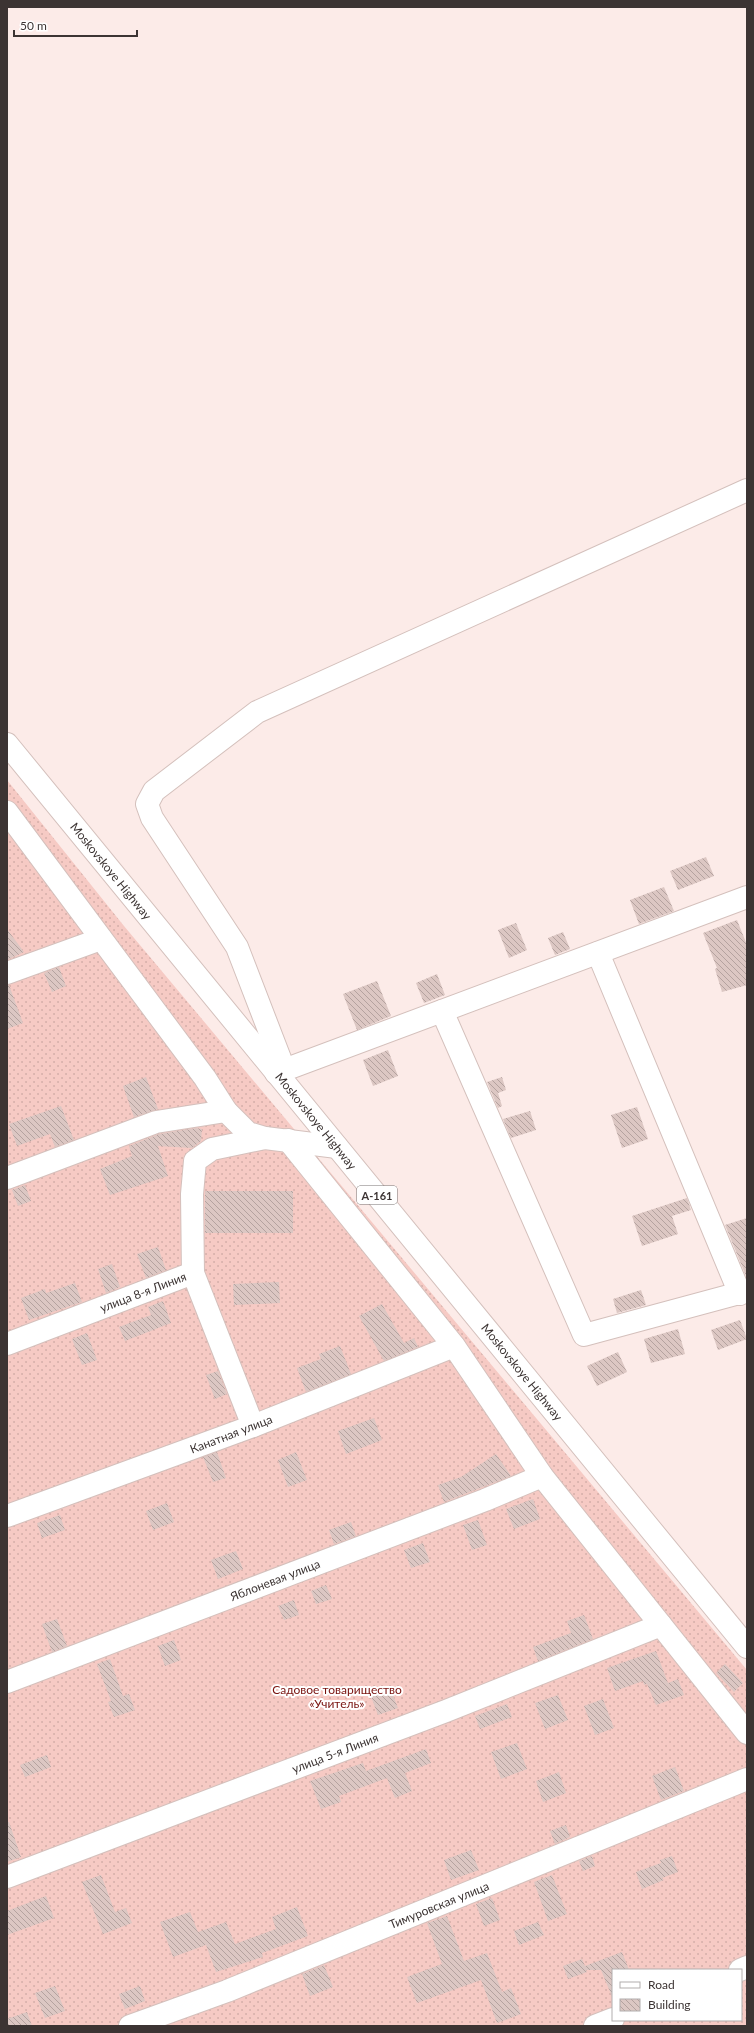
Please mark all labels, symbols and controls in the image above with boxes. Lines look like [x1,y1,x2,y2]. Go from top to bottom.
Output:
scale bar [14,12,137,38]
text: 50 m [20,18,47,33]
street label: Moskovskoye Highway [67,819,155,923]
street label: Moskovskoye Highway [272,1069,360,1173]
road number: А-161 [357,1186,397,1204]
street label: улица 8-я Линия [98,1269,188,1315]
street label: Moskovskoye Highway [478,1320,566,1424]
street label: Канатная улица [188,1411,274,1457]
street label: Яблоневая улица [227,1556,322,1604]
park label: Садовое товарищество «Учитель» [272,1682,402,1711]
street label: улица 5-я Линия [290,1730,380,1776]
street label: Тимуровская улица [387,1878,491,1932]
legend [612,1969,742,2021]
text: Road [648,1977,675,1992]
text: Building [648,1997,691,2012]

